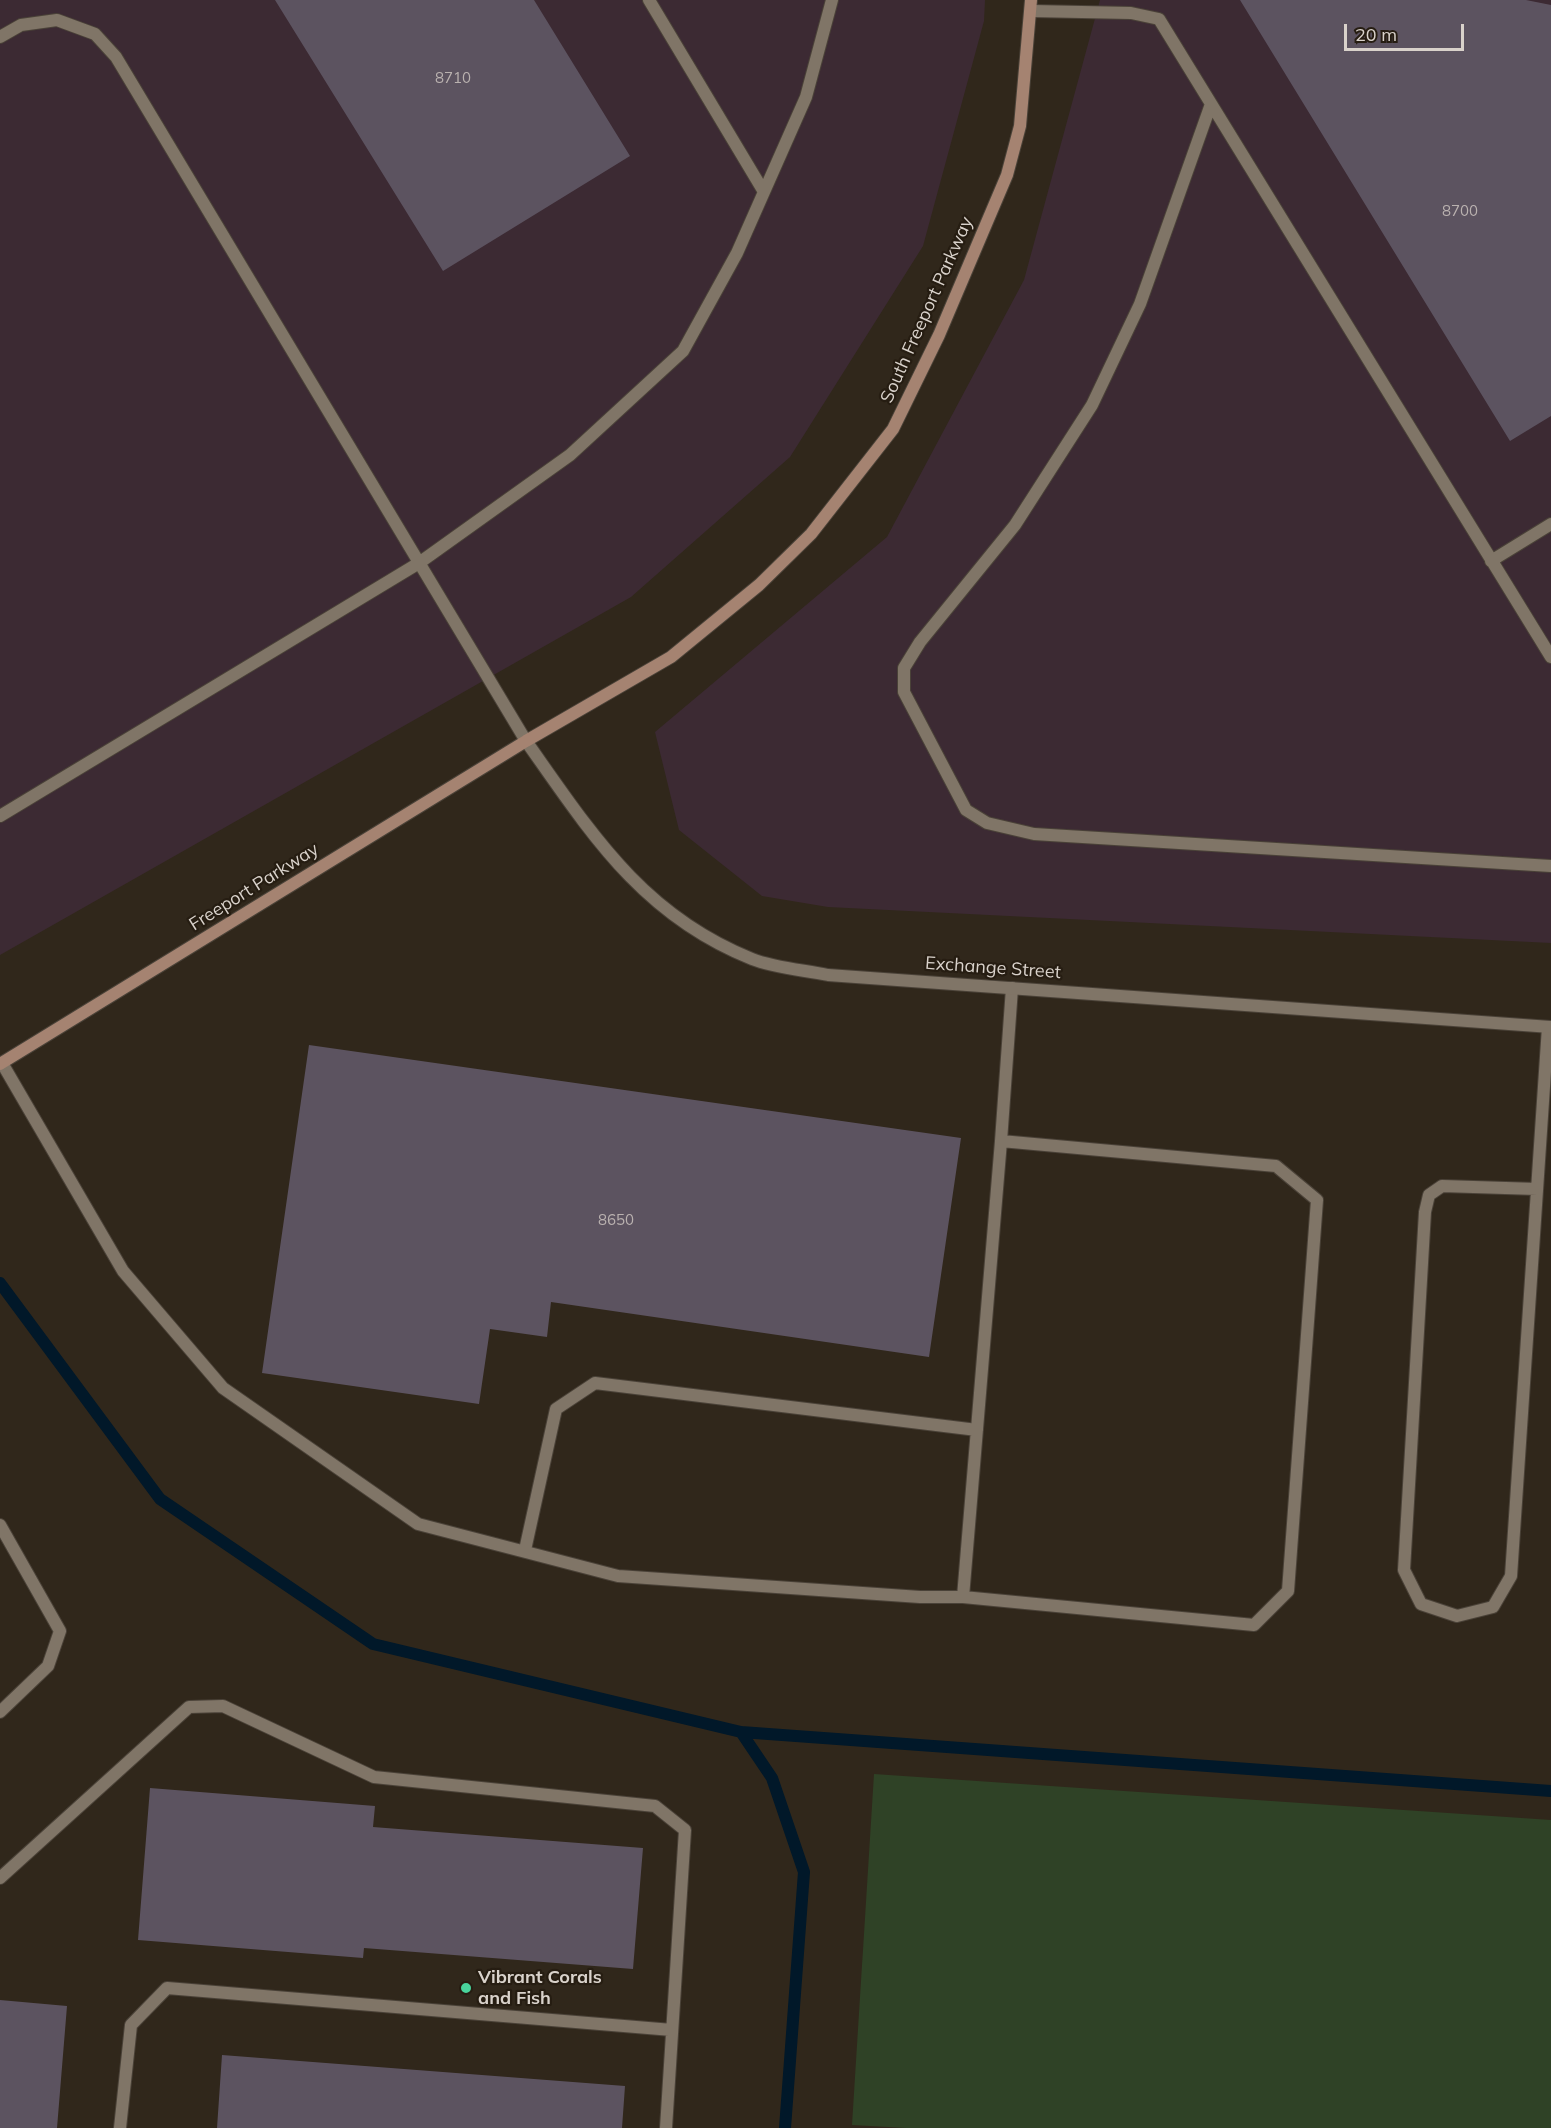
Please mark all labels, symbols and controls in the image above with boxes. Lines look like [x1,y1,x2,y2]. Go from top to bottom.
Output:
scale bar [1347,12,1467,50]
text: 20 m [1355,23,1397,46]
house number: 8710 [435,69,471,87]
house number: 8700 [1442,202,1478,220]
street label: South Freeport Parkway [876,213,978,407]
street label: Freeport Parkway [185,839,323,935]
street label: Exchange Street [924,952,1062,984]
house number: 8650 [598,1211,634,1229]
place label: Vibrant Corals and Fish [478,1967,602,2010]
marker: Vibrant Corals and Fish [459,1981,473,1995]

